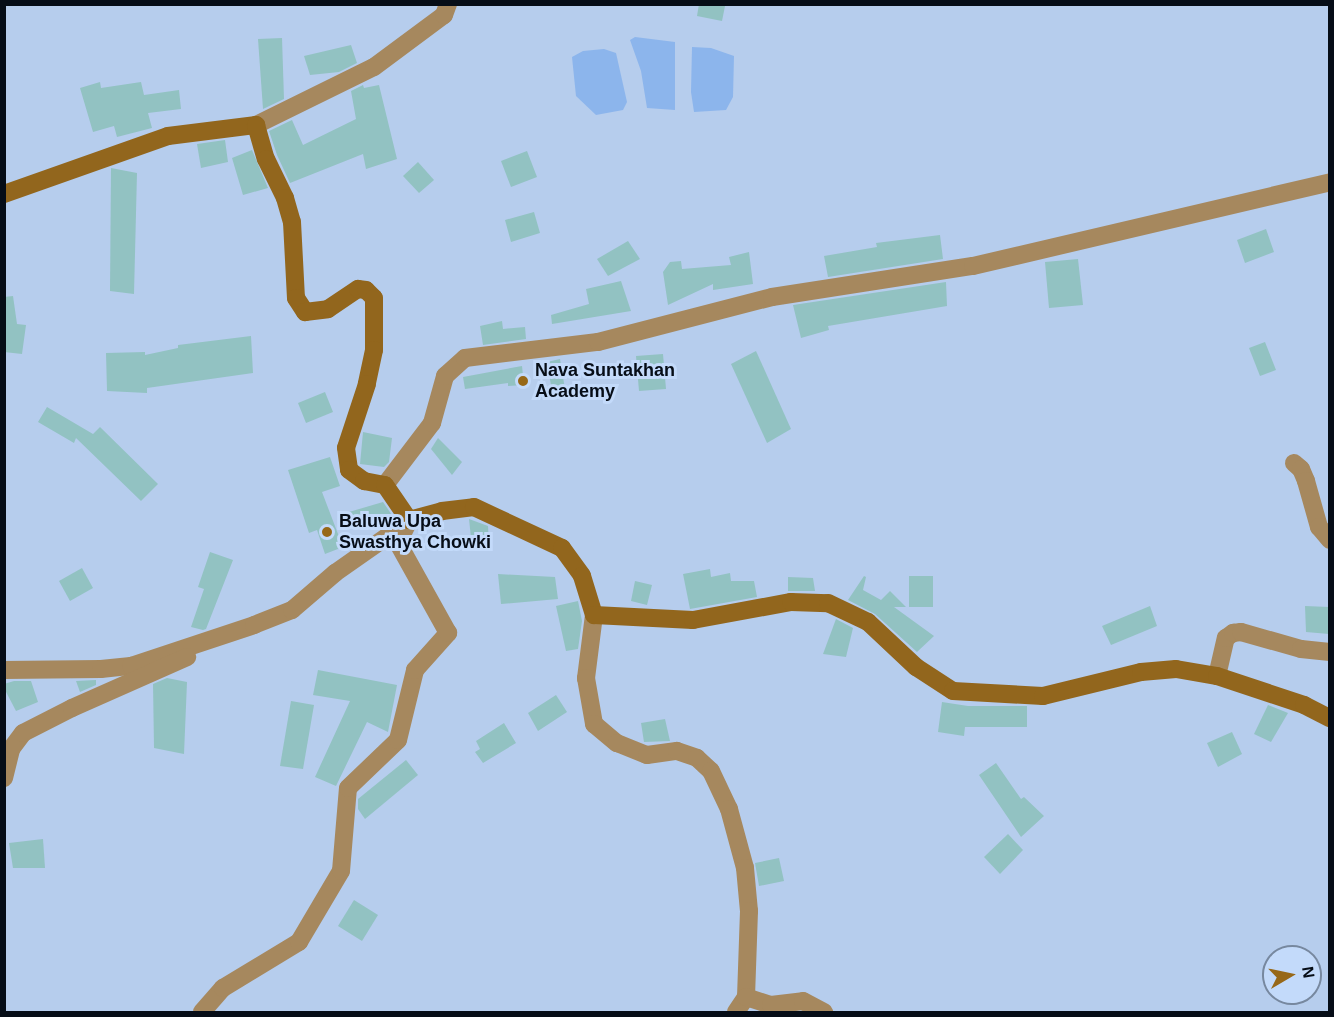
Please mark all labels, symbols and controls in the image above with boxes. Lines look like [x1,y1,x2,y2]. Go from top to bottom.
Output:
place label: Nava Suntakhan Academy [535,360,675,403]
marker: Nava Suntakhan Academy [516,374,530,388]
place label: Baluwa Upa Swasthya Chowki [339,511,491,554]
marker: Baluwa Upa Swasthya Chowki [320,525,334,539]
north arrow [1262,945,1322,1005]
text: N [1299,965,1318,979]

